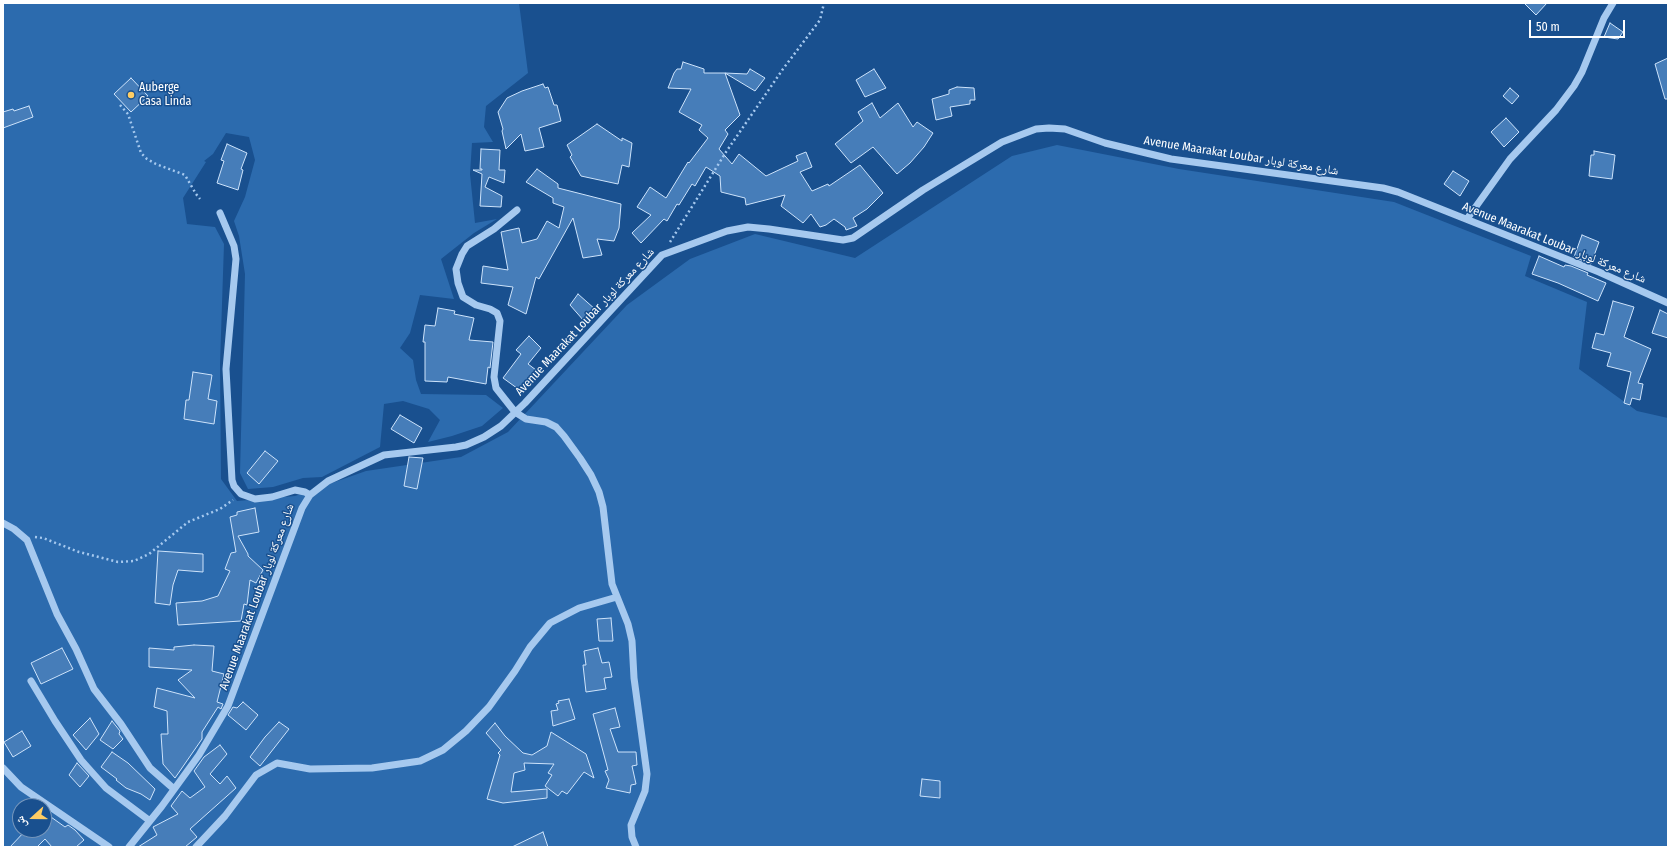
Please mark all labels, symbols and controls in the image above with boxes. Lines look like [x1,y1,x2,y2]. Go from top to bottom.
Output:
scale bar [1531,12,1627,38]
text: 50 m [1536,20,1560,34]
place label: Auberge Casa Linda [139,81,191,109]
marker: Auberge Casa Linda [126,90,136,100]
street label: Avenue Maarakat Loubar شارع معركة لوبار [1143,133,1339,179]
street label: Avenue Maarakat Loubar شارع معركة لوبار [1460,199,1648,287]
street label: Avenue Maarakat Loubar شارع معركة لوبار [513,245,657,399]
street label: Avenue Maarakat Loubar شارع معركة لوبار [217,502,297,692]
north arrow [12,798,52,838]
text: ش [13,814,29,830]

